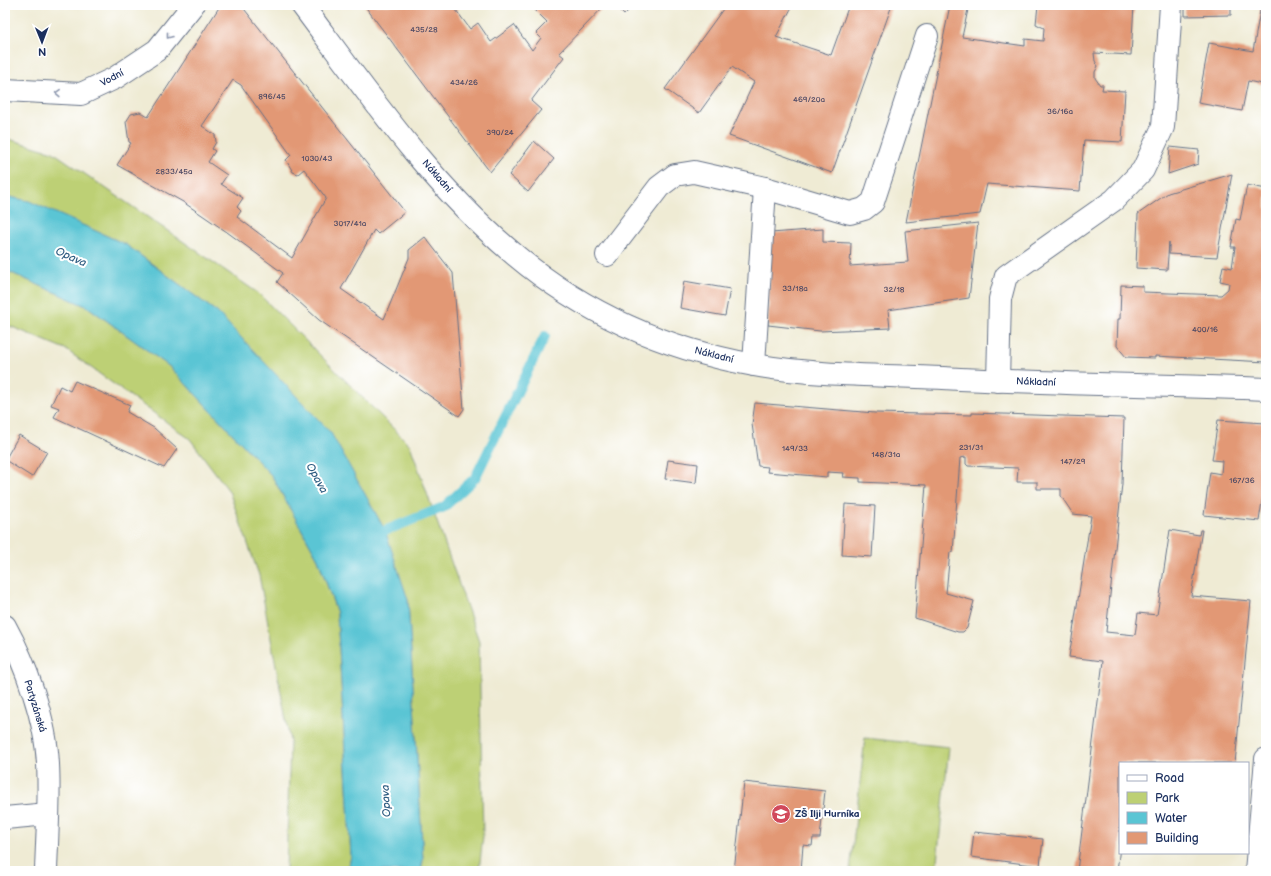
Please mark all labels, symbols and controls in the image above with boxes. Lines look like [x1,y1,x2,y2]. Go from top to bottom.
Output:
north arrow [22,22,62,62]
house number: 435/28 [410,25,438,34]
one-way arrow [166,31,173,38]
text: N [38,45,46,58]
street label: Vodní [98,67,126,89]
house number: 434/26 [450,78,478,87]
one-way arrow [55,89,61,97]
house number: 896/45 [258,92,286,101]
house number: 469/20a [793,95,825,104]
house number: 36/16a [1047,107,1073,116]
house number: 390/24 [486,128,514,137]
house number: 1030/43 [302,154,332,163]
street label: Nákladní [419,157,455,195]
house number: 2833/45a [156,167,193,176]
house number: 3017/41a [334,219,367,228]
water label: Opava [53,244,89,270]
house number: 33/18a [782,284,808,293]
house number: 32/18 [883,285,905,294]
house number: 400/16 [1192,325,1218,334]
street label: Nákladní [693,344,735,366]
street label: Nákladní [1016,375,1057,389]
house number: 231/31 [959,443,983,452]
house number: 149/33 [782,444,808,453]
house number: 148/31a [872,450,901,459]
house number: 147/29 [1061,457,1086,466]
water label: Opava [303,461,331,495]
house number: 167/36 [1229,476,1255,485]
street label: Partyzánská [21,678,49,734]
legend [1119,762,1249,854]
text: Road [1155,771,1184,786]
water label: Opava [379,784,393,818]
text: Park [1155,791,1179,806]
school or university icon: ZŠ Ilji Hurníka [770,803,792,825]
place label: ZŠ Ilji Hurníka [795,808,860,820]
text: Water [1155,811,1187,826]
text: Building [1155,831,1199,846]

